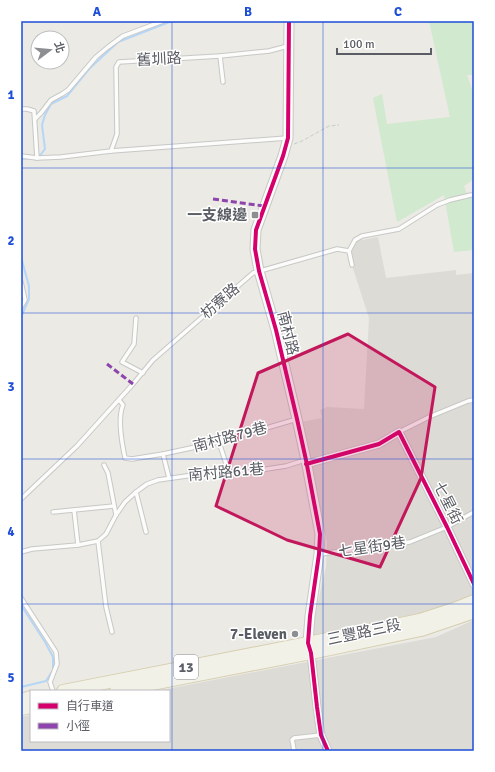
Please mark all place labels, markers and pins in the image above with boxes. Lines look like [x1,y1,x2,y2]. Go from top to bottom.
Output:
place label: 一支線邊 [187,206,247,224]
marker: 一支線邊 [250,210,260,220]
place label: 7-Eleven [230,625,287,643]
marker: 7-Eleven [290,629,300,639]

